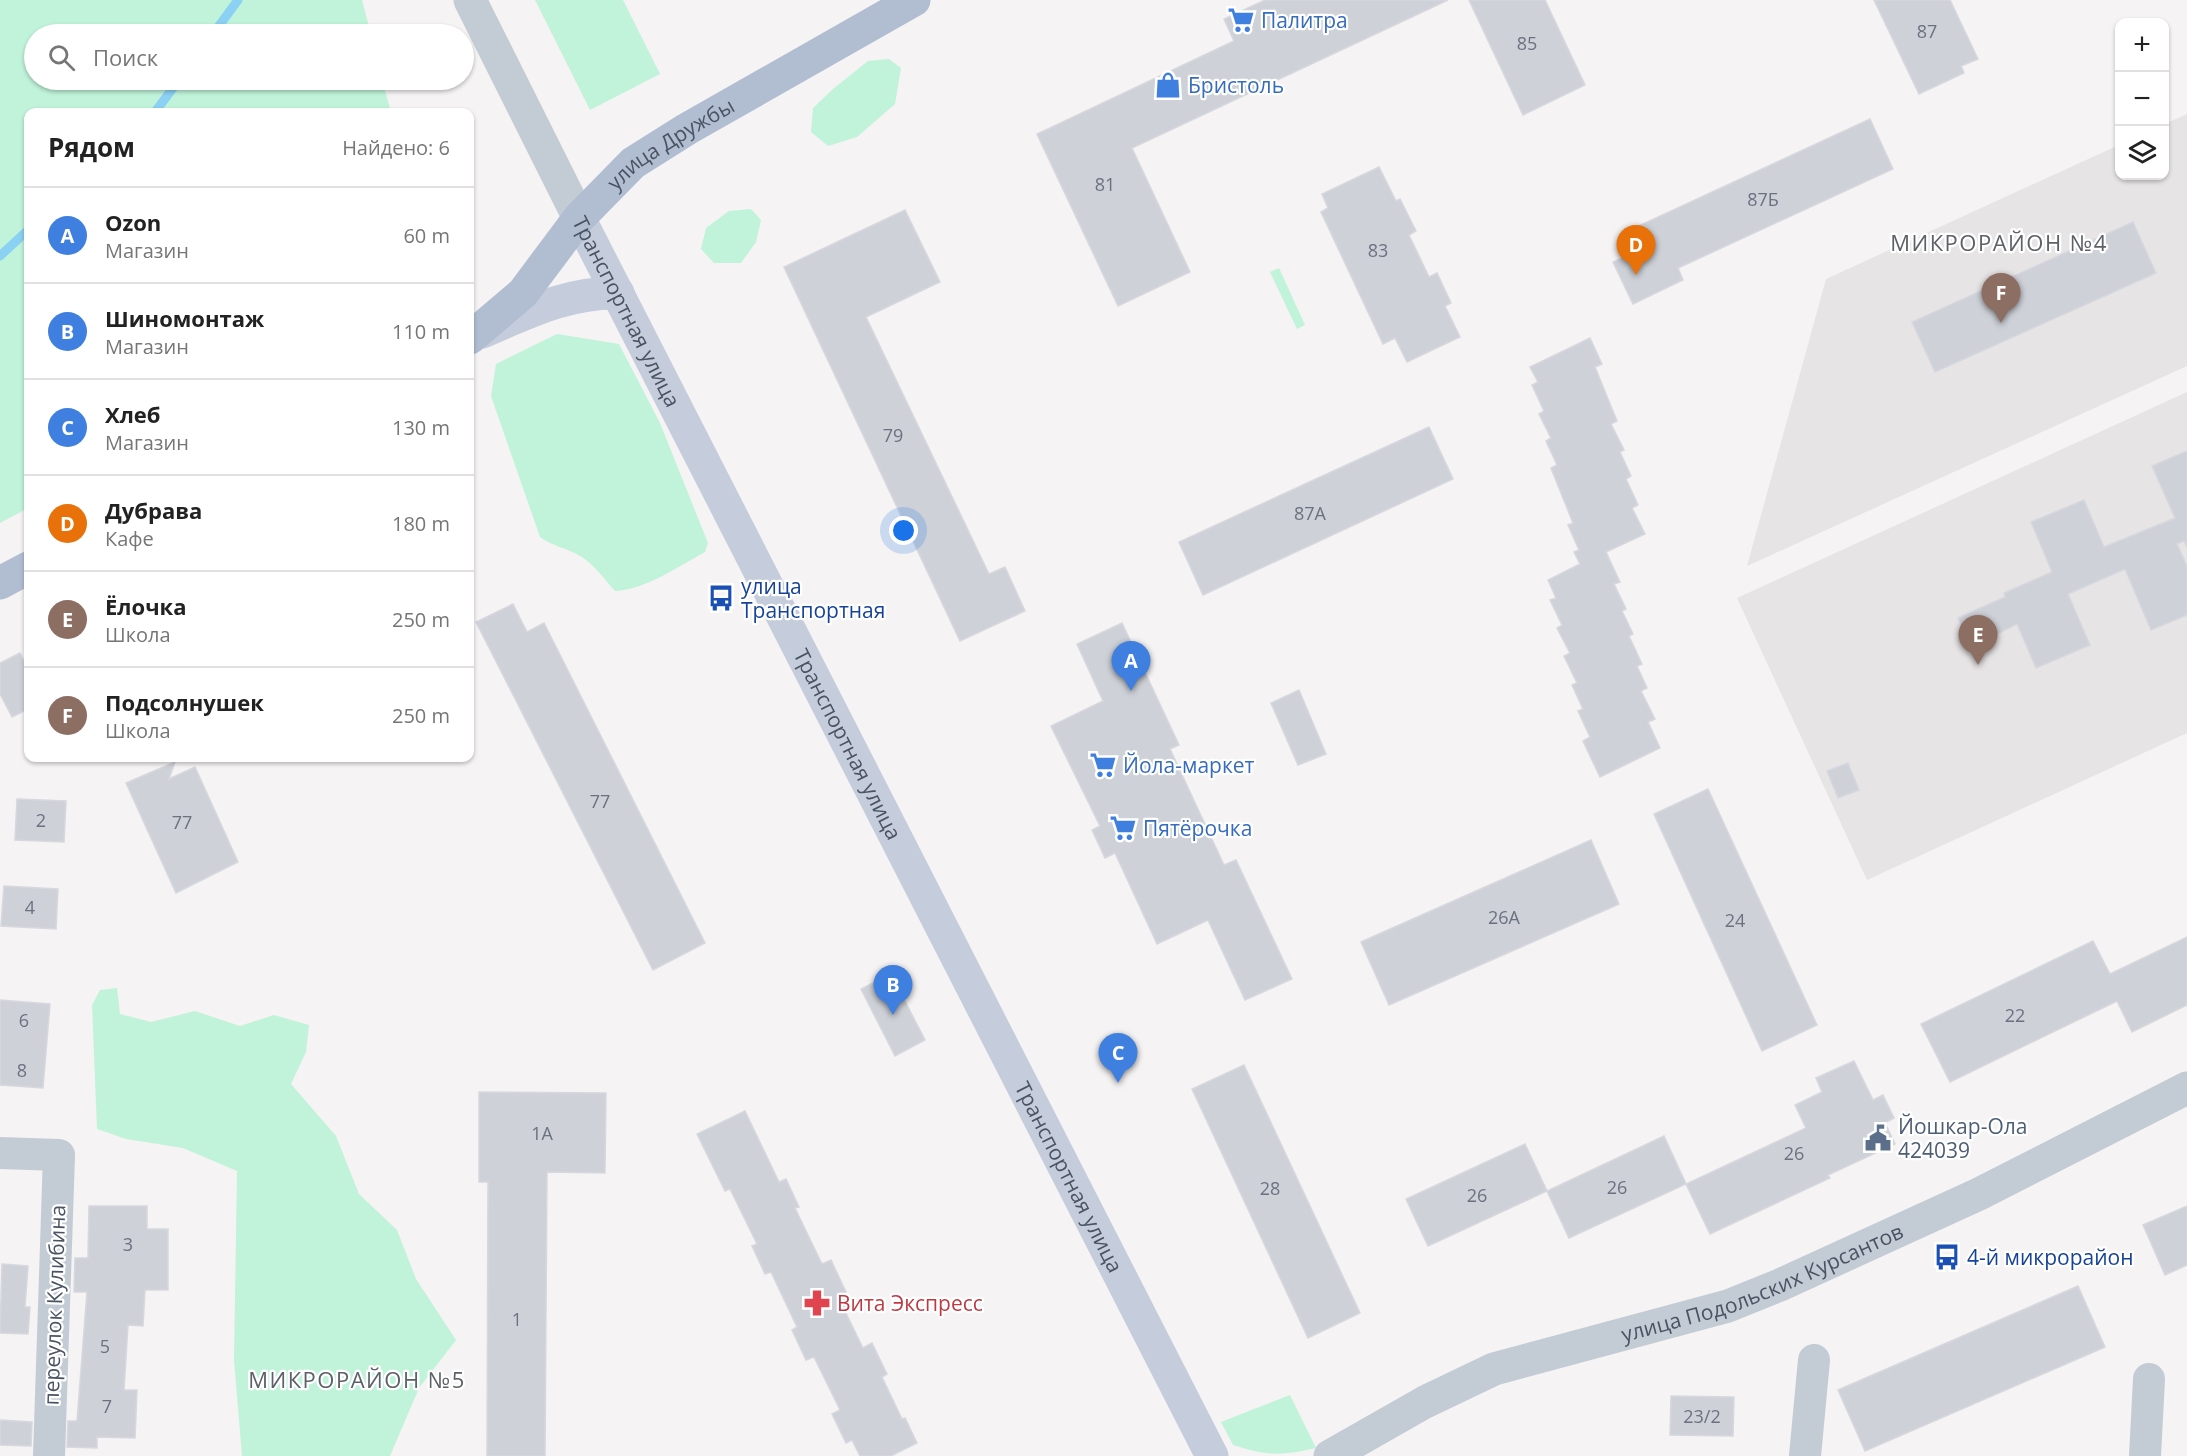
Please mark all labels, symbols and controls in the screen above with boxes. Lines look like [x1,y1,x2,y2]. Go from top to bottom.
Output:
supermarket icon: Палитра [1226,5,1256,35]
place label: Палитра [1261,6,1348,34]
map controls [2115,18,2169,180]
button: + [2115,18,2169,72]
house number: 87 [1917,19,1937,43]
search box [24,24,474,90]
house number: 85 [1517,31,1537,55]
icon: search [45,41,78,74]
text: Поиск [93,42,158,72]
shop icon: Бристоль [1153,70,1183,100]
place label: Бристоль [1188,71,1284,99]
button: − [2115,72,2169,126]
street label: улица Дружбы [600,91,739,196]
button: layers [2115,126,2169,180]
text: Рядом [48,129,135,165]
text: Найдено: 6 [342,134,450,161]
house number: 81 [1095,172,1115,196]
house number: 87Б [1747,187,1779,211]
text: Ozon [105,207,161,237]
street label: Транспортная улица [566,211,687,412]
text: A [61,222,74,249]
text: 60 m [403,222,450,249]
pin: D [1616,226,1656,275]
district label: МИКРОРАЙОН №4 [1890,227,2108,257]
text: Магазин [105,237,189,264]
house number: 83 [1368,238,1388,262]
pin: F [1982,274,2020,323]
text: Шиномонтаж [105,303,264,333]
text: B [61,318,74,345]
text: 110 m [392,318,450,345]
text: Магазин [105,333,189,360]
text: Хлеб [105,399,161,429]
text: C [61,414,74,441]
text: 130 m [392,414,450,441]
house number: 79 [883,423,903,447]
text: Магазин [105,429,189,456]
text: Дубрава [105,495,202,525]
house number: 87А [1294,501,1327,525]
text: D [60,510,75,537]
text: 180 m [392,510,450,537]
your location [889,516,918,545]
text: Кафе [105,525,154,552]
place label: улица Транспортная [741,572,885,624]
bus stop icon: улица Транспортная [706,583,736,613]
text: Ёлочка [105,591,186,621]
text: E [62,606,73,633]
text: 250 m [392,606,450,633]
pin: E [1958,616,1998,665]
text: Школа [105,621,171,648]
pin: A [1112,642,1150,691]
street label: Транспортная улица [788,644,908,844]
text: Подсолнушек [105,687,264,717]
text: F [62,702,73,729]
text: 250 m [392,702,450,729]
text: Школа [105,717,171,744]
supermarket icon: Йола-маркет [1088,750,1118,780]
place label: Йола-маркет [1123,751,1255,779]
house number: 77 [590,789,610,813]
house number: 2 [36,808,46,832]
house number: 77 [172,810,192,834]
supermarket icon: Пятёрочка [1108,813,1138,843]
place label: Пятёрочка [1143,814,1252,842]
house number: 4 [25,895,35,919]
house number: 26А [1488,905,1521,929]
house number: 24 [1725,908,1745,932]
pin: B [874,966,912,1015]
house number: 22 [2005,1003,2025,1027]
house number: 6 [19,1008,29,1032]
pin: C [1098,1034,1138,1083]
house number: 8 [17,1058,27,1082]
street label: Транспортная улица [1009,1077,1130,1277]
place label: Йошкар-Ола 424039 [1898,1112,2027,1164]
house number: 1А [531,1121,553,1145]
public building icon: Йошкар-Ола 424039 [1863,1123,1893,1153]
house number: 26 [1784,1141,1804,1165]
house number: 26 [1607,1175,1627,1199]
house number: 28 [1260,1176,1280,1200]
house number: 26 [1467,1183,1487,1207]
street label: переулок Кулибина [37,1204,71,1406]
street label: улица Подольских Курсантов [1618,1217,1907,1348]
house number: 3 [123,1232,133,1256]
bus stop icon: 4-й микрорайон [1932,1242,1962,1272]
place label: 4-й микрорайон [1967,1243,2133,1271]
pharmacy icon: Вита Экспресс [802,1288,832,1318]
place label: Вита Экспресс [837,1289,983,1317]
house number: 1 [512,1307,522,1331]
house number: 5 [100,1334,110,1358]
district label: МИКРОРАЙОН №5 [248,1364,466,1394]
house number: 7 [102,1394,112,1418]
house number: 23/2 [1683,1404,1721,1428]

